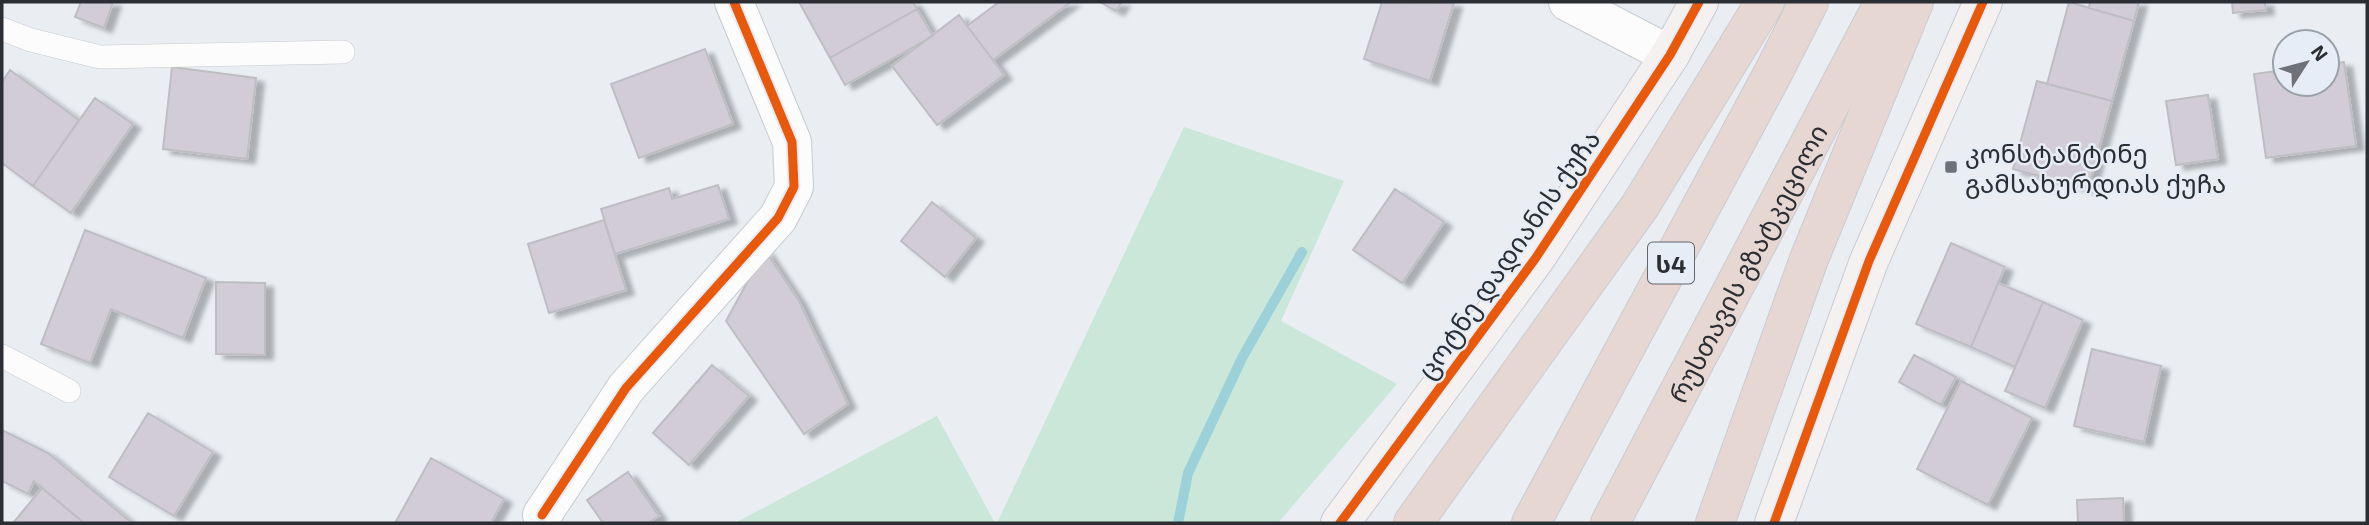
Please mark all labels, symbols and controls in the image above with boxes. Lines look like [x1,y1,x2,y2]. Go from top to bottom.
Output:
north arrow [2271,28,2341,98]
text: N [2307,40,2333,65]
street label: რუსთავის გზატკეცილი [1661,118,1833,407]
street label: ცოტნე დადიანის ქუჩა [1410,124,1607,386]
place label: კონსტანტინე გამსახურდიას ქუჩა [1965,137,2226,200]
marker: კონსტანტინე გამსახურდიას ქუჩა [1943,159,1959,175]
road number: ს4 [1648,242,1694,284]

